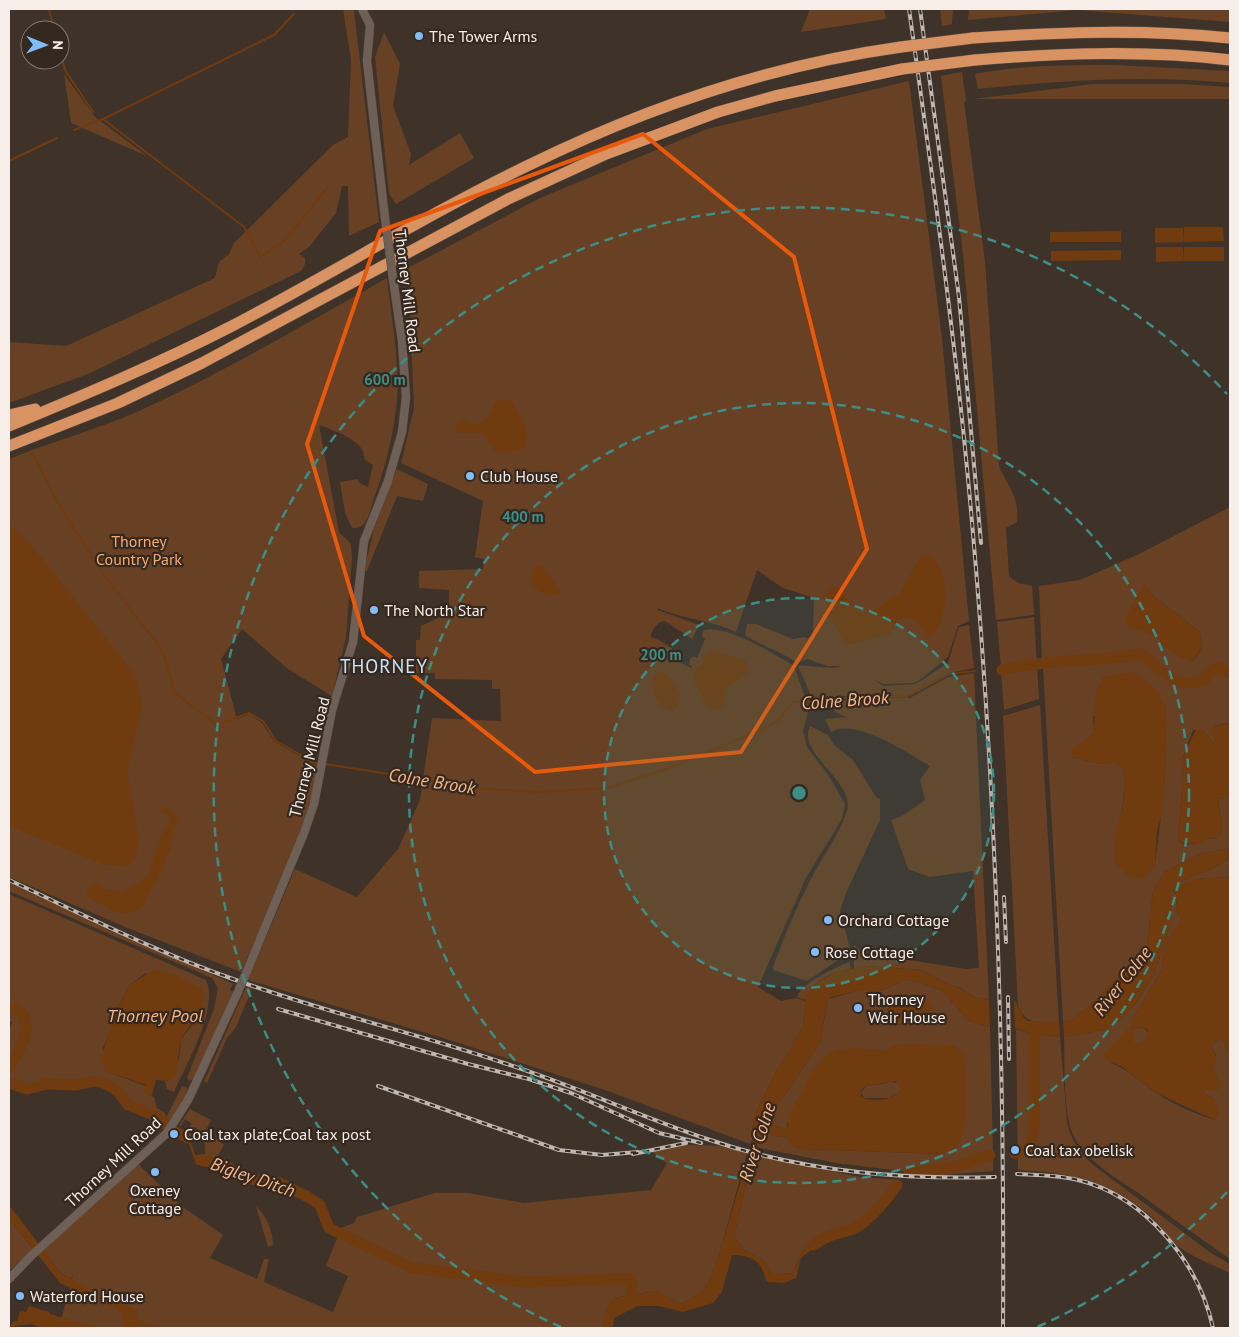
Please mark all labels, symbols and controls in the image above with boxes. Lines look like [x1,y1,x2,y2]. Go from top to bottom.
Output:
north arrow [20,20,70,70]
place label: The Tower Arms [429,26,537,46]
marker: The Tower Arms [413,30,425,42]
text: N [49,40,67,50]
street label: Thorney Mill Road [391,228,425,354]
text: 600 m [364,370,406,389]
place label: Club House [480,466,558,486]
marker: Club House [464,470,476,482]
text: 400 m [502,507,544,526]
park label: Thorney Country Park [96,531,182,569]
place label: The North Star [384,600,486,620]
marker: The North Star [368,604,380,616]
text: 200 m [640,645,682,664]
district label: THORNEY [340,654,428,678]
water label: Colne Brook [801,685,890,715]
street label: Thorney Mill Road [284,695,334,819]
water label: Colne Brook [387,763,478,799]
centre of rings [790,784,808,802]
place label: Orchard Cottage [838,910,949,930]
marker: Orchard Cottage [822,914,834,926]
water label: River Colne [1088,941,1157,1020]
place label: Rose Cottage [825,942,914,962]
marker: Rose Cottage [809,946,821,958]
place label: Thorney Weir House [868,989,946,1027]
marker: Thorney Weir House [852,1002,864,1014]
water label: Thorney Pool [107,1004,203,1027]
water label: River Colne [733,1099,781,1185]
street label: Thorney Mill Road [61,1112,165,1212]
place label: Coal tax plate;Coal tax post [184,1124,372,1144]
marker: Coal tax plate;Coal tax post [168,1128,180,1140]
place label: Coal tax obelisk [1025,1140,1133,1160]
marker: Coal tax obelisk [1009,1144,1021,1156]
water label: Bigley Ditch [208,1152,298,1202]
marker: Oxeney Cottage [149,1166,161,1178]
place label: Oxeney Cottage [129,1180,181,1218]
place label: Waterford House [30,1286,144,1306]
marker: Waterford House [14,1290,26,1302]

